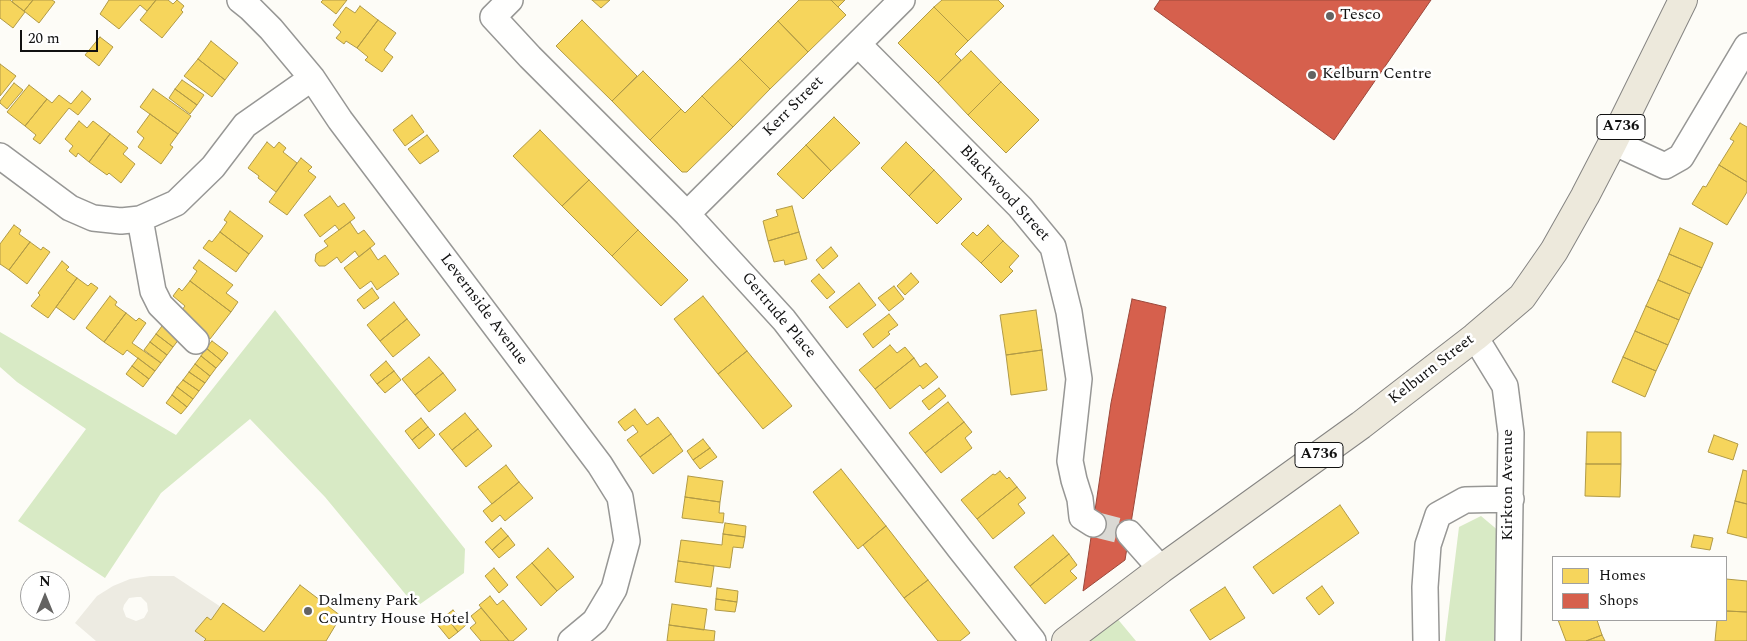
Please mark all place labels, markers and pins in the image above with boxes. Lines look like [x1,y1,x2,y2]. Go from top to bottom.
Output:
place label: Tesco [1340,6,1381,26]
marker: Tesco [1324,10,1336,22]
place label: Kelburn Centre [1322,65,1432,85]
marker: Kelburn Centre [1306,69,1318,81]
place label: Dalmeny Park Country House Hotel [318,592,469,630]
marker: Dalmeny Park Country House Hotel [302,605,314,617]

